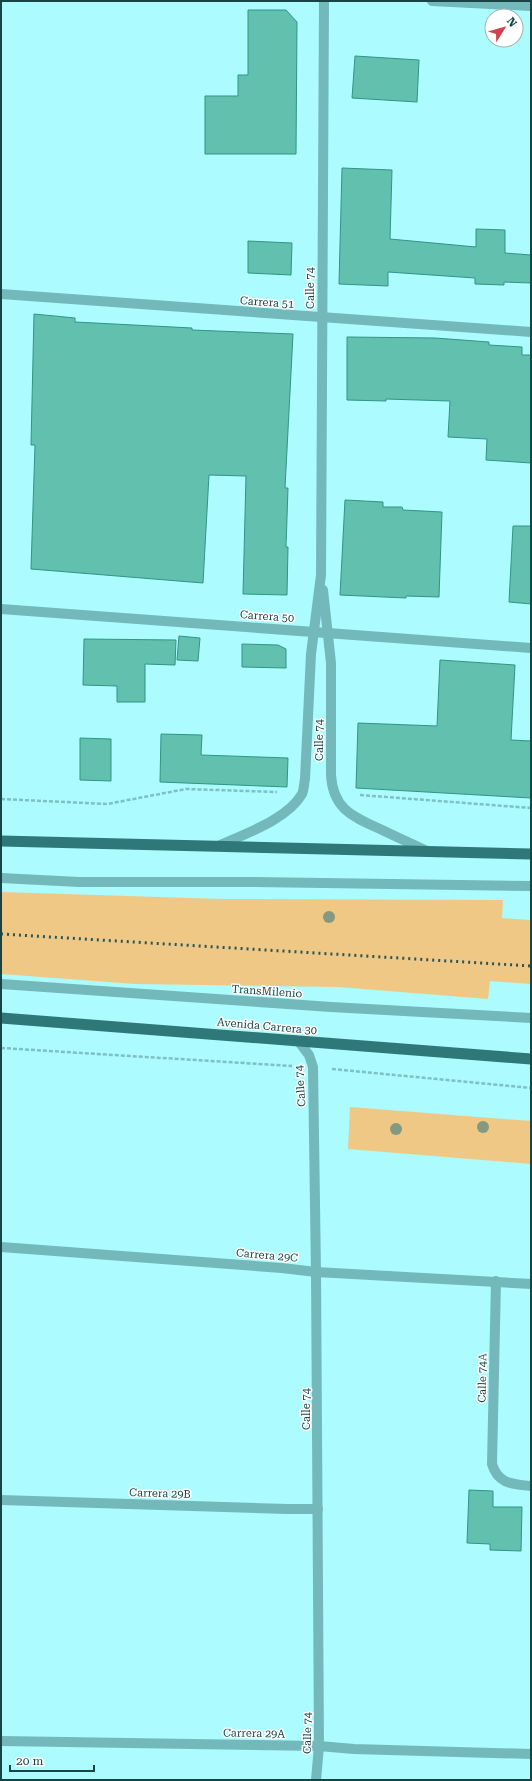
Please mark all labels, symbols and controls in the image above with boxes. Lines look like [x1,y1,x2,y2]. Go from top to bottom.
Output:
north arrow [484,8,524,48]
text: N [504,15,520,30]
street label: Calle 74 [304,266,317,309]
street label: Carrera 51 [239,294,295,311]
street label: Carrera 50 [239,608,295,625]
street label: Calle 74 [313,718,326,761]
street label: TransMilenio [231,983,303,1000]
street label: Avenida Carrera 30 [216,1016,317,1037]
street label: Calle 74 [292,1064,308,1107]
street label: Carrera 29C [235,1246,299,1265]
street label: Calle 74A [476,1353,489,1403]
street label: Calle 74 [300,1387,313,1430]
street label: Carrera 29B [129,1486,191,1501]
street label: Calle 74 [301,1711,314,1754]
street label: Carrera 29A [223,1726,285,1741]
scale bar [10,1747,94,1773]
text: 20 m [16,1754,43,1768]

